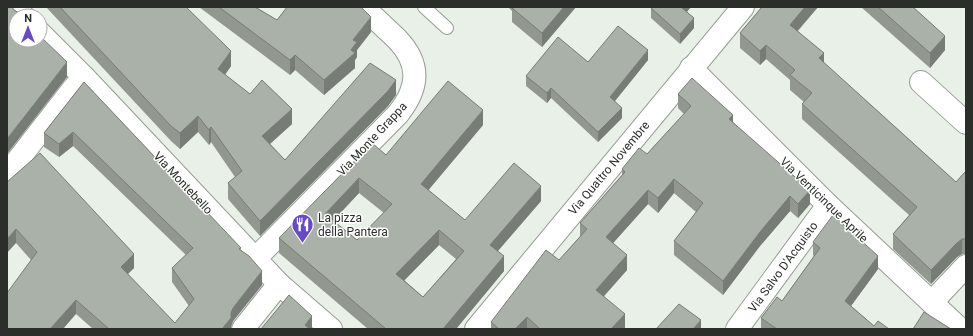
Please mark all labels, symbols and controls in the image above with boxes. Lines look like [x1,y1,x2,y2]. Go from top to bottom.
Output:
north arrow [8,8,48,48]
text: N [24,12,32,25]
street label: Via Monte Grappa [334,99,410,179]
street label: Via Quattro Novembre [566,118,652,218]
street label: Via Montebello [151,149,216,217]
street label: Via Venticinque Aprile [777,154,871,246]
place label: La pizza della Pantera [318,211,388,239]
restaurant icon: La pizza della Pantera [289,212,315,245]
street label: Via Salvo D'Acquisto [745,219,821,315]

